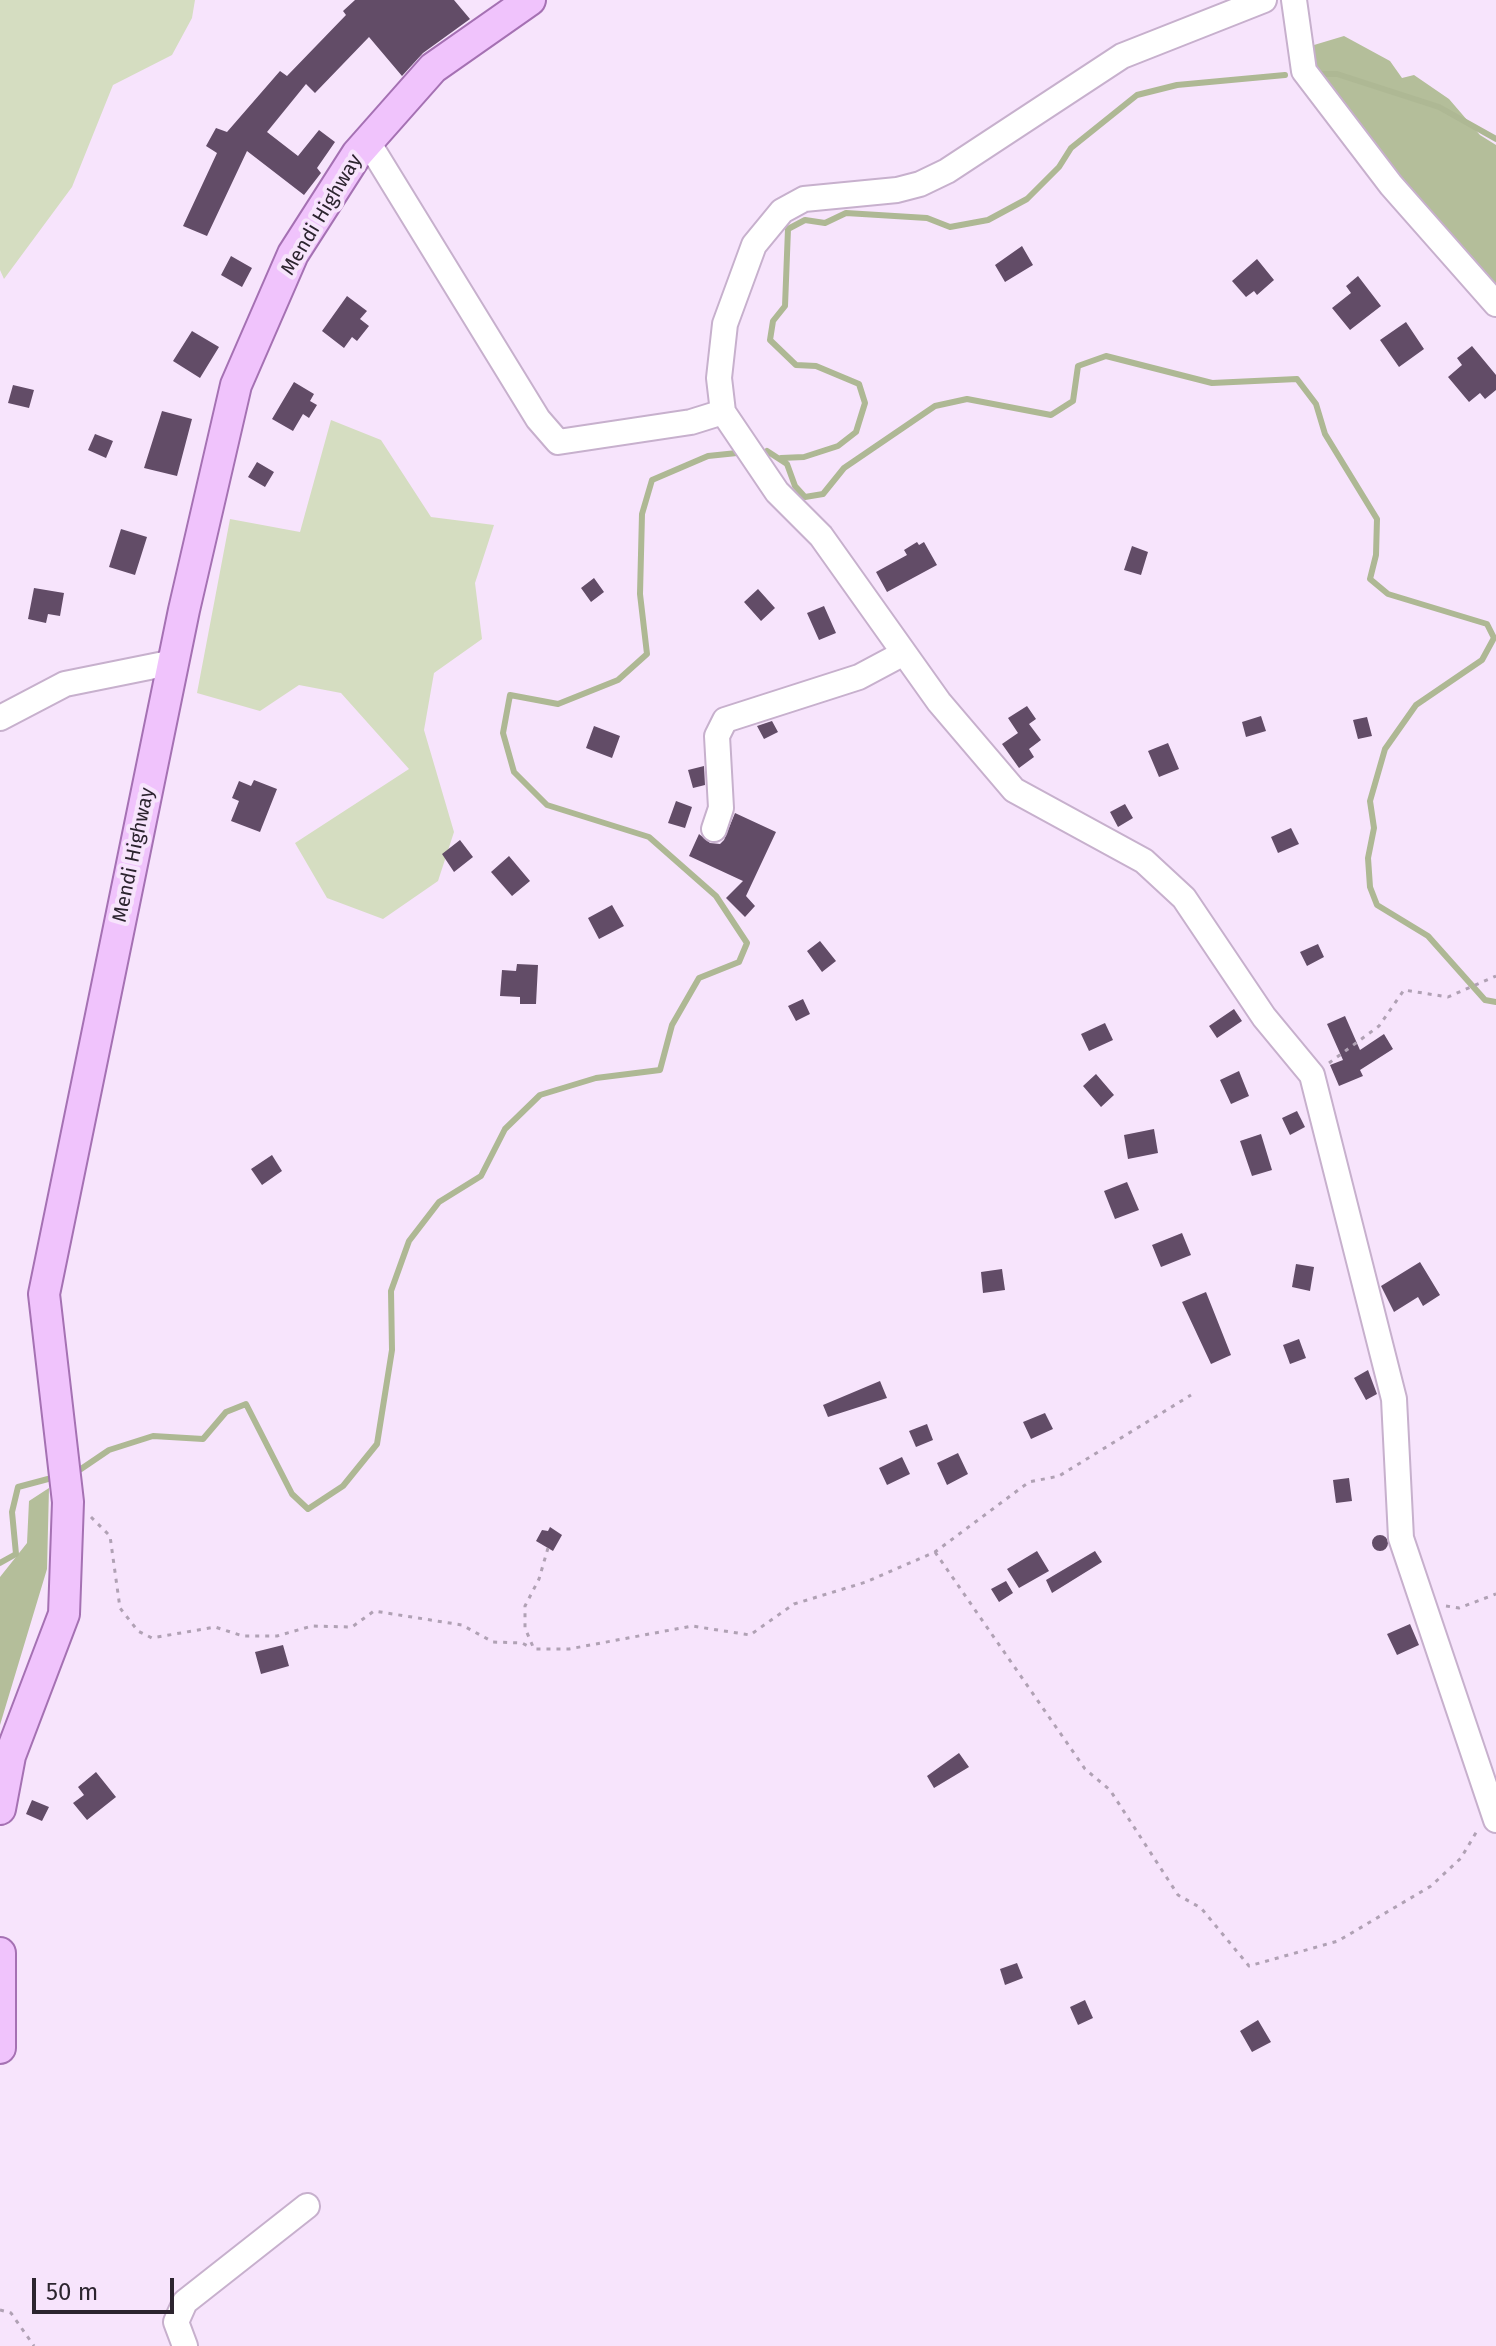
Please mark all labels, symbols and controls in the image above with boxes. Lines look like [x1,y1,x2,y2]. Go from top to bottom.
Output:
street label: Mendi Highway [276,150,368,280]
street label: Mendi Highway [108,786,160,924]
scale bar [36,2262,178,2312]
text: 50 m [46,2278,98,2306]

